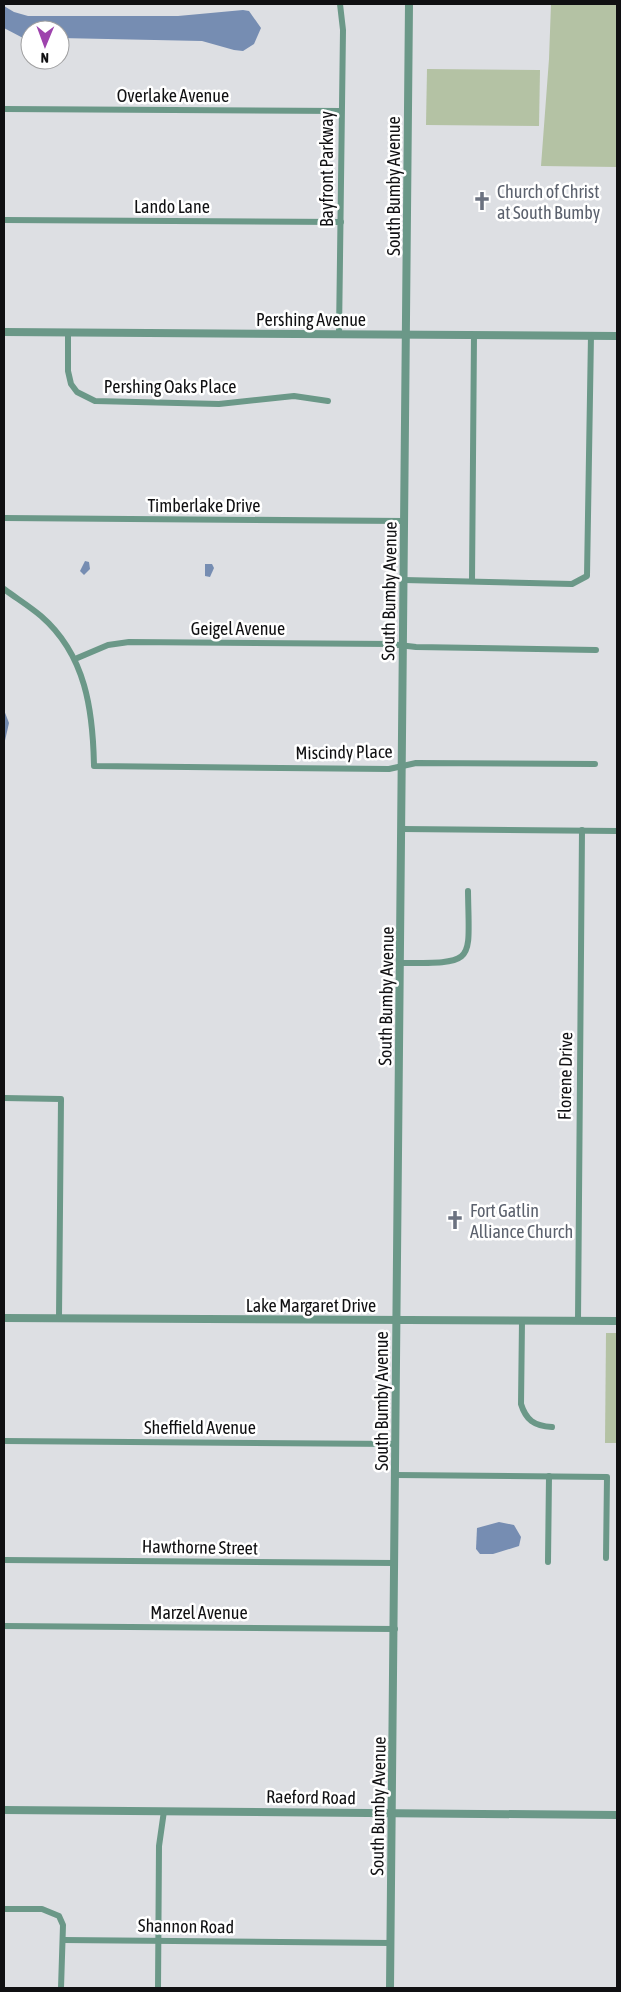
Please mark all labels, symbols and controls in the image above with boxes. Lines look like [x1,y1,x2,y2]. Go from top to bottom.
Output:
north arrow [20,20,70,70]
text: N [41,50,49,66]
street label: Overlake Avenue [117,85,229,106]
street label: Bayfront Parkway [316,111,337,227]
street label: South Bumby Avenue [383,116,404,256]
place label: Church of Christ at South Bumby [497,181,600,223]
church icon: Church of Christ at South Bumby [471,190,493,212]
street label: Lando Lane [134,196,210,217]
street label: Pershing Avenue [256,309,366,330]
street label: Pershing Oaks Place [104,376,236,397]
street label: Timberlake Drive [148,495,260,516]
street label: South Bumby Avenue [377,521,401,661]
street label: Geigel Avenue [191,618,285,639]
street label: Miscindy Place [295,741,393,763]
street label: South Bumby Avenue [374,926,398,1066]
street label: Florene Drive [554,1032,576,1120]
place label: Fort Gatlin Alliance Church [470,1200,573,1242]
church icon: Fort Gatlin Alliance Church [444,1209,466,1231]
street label: Lake Margaret Drive [246,1295,376,1316]
street label: South Bumby Avenue [371,1331,392,1471]
street label: Sheffield Avenue [144,1417,256,1438]
street label: Hawthorne Street [142,1535,258,1559]
street label: Marzel Avenue [150,1602,248,1623]
street label: South Bumby Avenue [366,1736,390,1876]
street label: Raeford Road [266,1786,356,1808]
street label: Shannon Road [138,1915,234,1937]

